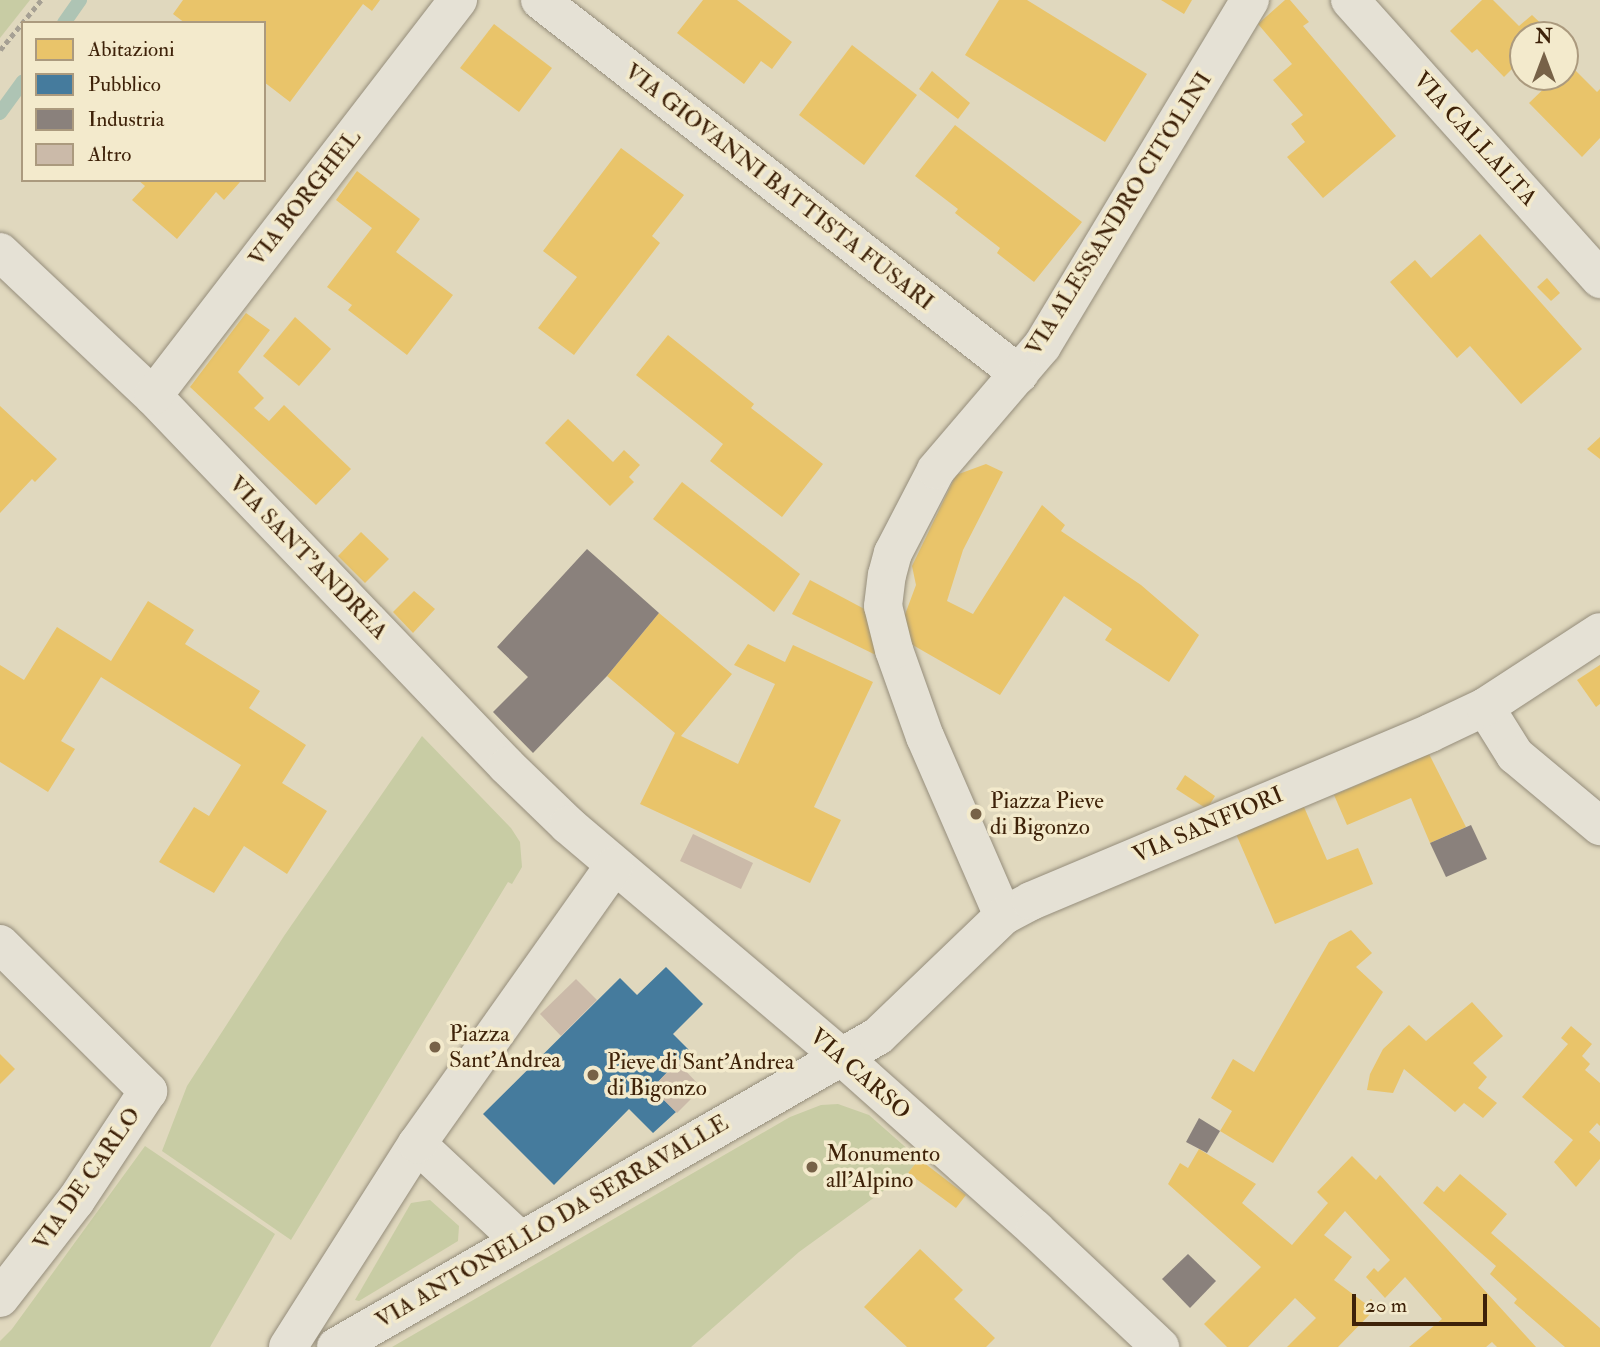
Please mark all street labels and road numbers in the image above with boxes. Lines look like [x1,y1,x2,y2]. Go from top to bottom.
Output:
street label: VIA GIOVANNI BATTISTA FUSARI [619,58,939,316]
street label: VIA CALLALTA [1408,66,1542,212]
street label: VIA ALESSANDRO CITOLINI [1020,67,1218,361]
street label: VIA BORGHEL [243,124,367,272]
street label: VIA SANT'ANDREA [223,471,393,645]
street label: VIA SANFIORI [1129,781,1287,869]
street label: VIA CARSO [804,1023,916,1125]
street label: VIA DE CARLO [27,1102,147,1256]
street label: VIA ANTONELLO DA SERRAVALLE [371,1109,733,1335]

